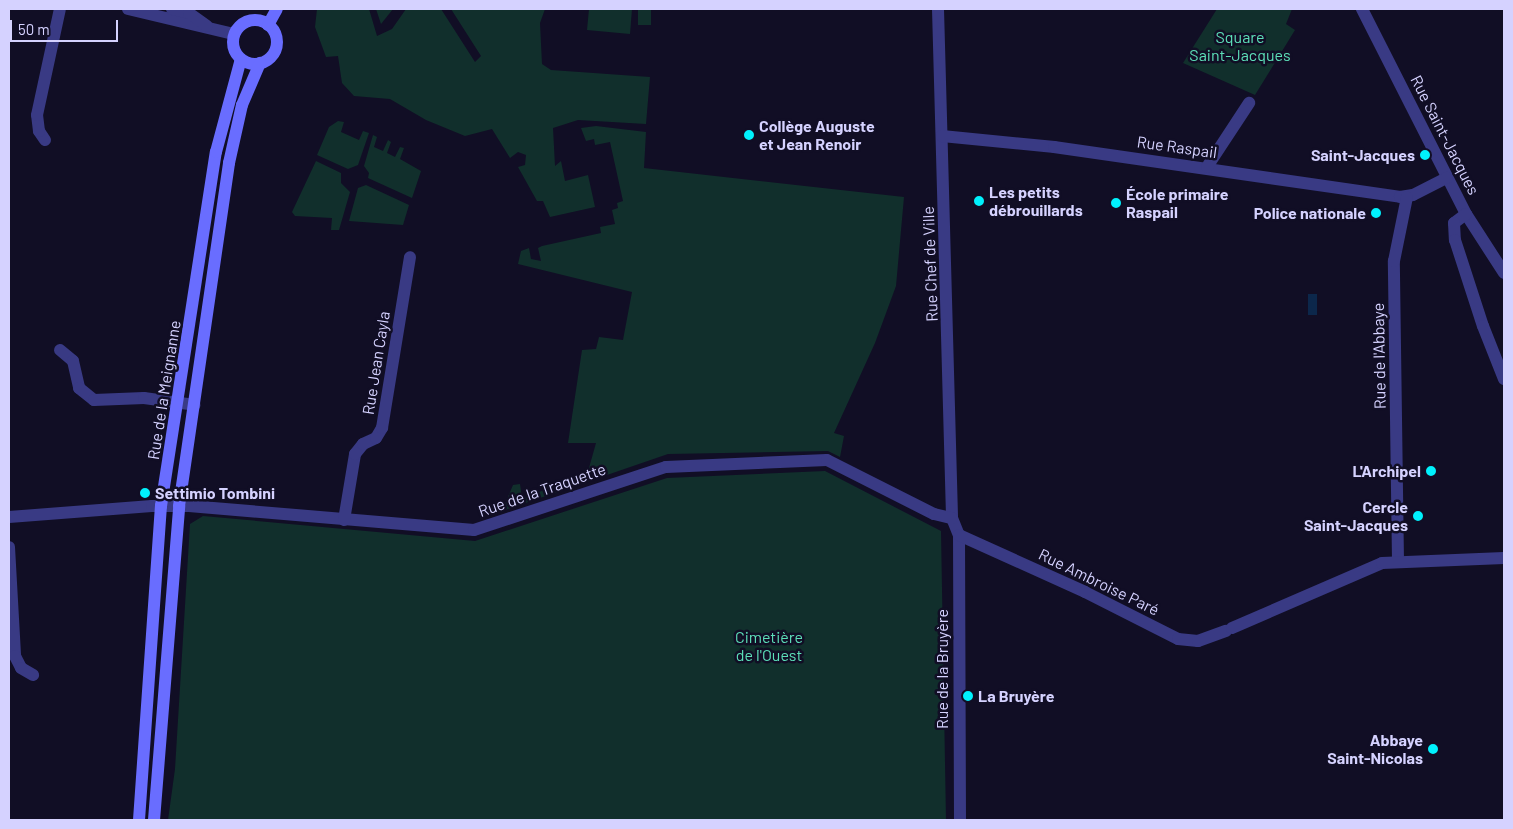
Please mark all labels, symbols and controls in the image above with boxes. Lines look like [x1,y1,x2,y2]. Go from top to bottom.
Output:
scale bar [12,10,120,42]
text: 50 m [18,20,50,38]
park label: Square Saint-Jacques [1189,27,1291,65]
street label: Rue Saint-Jacques [1407,72,1483,198]
place label: Collège Auguste et Jean Renoir [759,116,875,154]
marker: Collège Auguste et Jean Renoir [743,129,755,141]
street label: Rue Raspail [1136,132,1218,162]
place label: Saint-Jacques [1311,145,1415,165]
marker: Saint-Jacques [1419,149,1431,161]
place label: Les petits débrouillards [989,182,1083,220]
place label: École primaire Raspail [1126,184,1228,222]
marker: Les petits débrouillards [973,195,985,207]
marker: École primaire Raspail [1110,197,1122,209]
place label: Police nationale [1254,203,1366,223]
street label: Rue Chef de Ville [918,206,942,322]
marker: Police nationale [1370,207,1382,219]
street label: Rue de l'Abbaye [1368,303,1390,409]
street label: Rue Jean Cayla [358,310,394,416]
street label: Rue de la Meignanne [144,319,184,461]
street label: Rue de la Traquette [476,459,608,521]
place label: L'Archipel [1352,461,1421,481]
marker: L'Archipel [1425,465,1437,477]
place label: Settimio Tombini [155,483,275,503]
marker: Settimio Tombini [139,487,151,499]
place label: Cercle Saint-Jacques [1304,497,1408,535]
marker: Cercle Saint-Jacques [1412,510,1424,522]
street label: Rue Ambroise Paré [1036,545,1162,619]
street label: Rue de la Bruyère [932,609,952,729]
park label: Cimetière de l'Ouest [735,627,803,665]
place label: La Bruyère [978,686,1054,706]
marker: La Bruyère [962,690,974,702]
place label: Abbaye Saint-Nicolas [1327,730,1423,768]
marker: Abbaye Saint-Nicolas [1427,743,1439,755]

